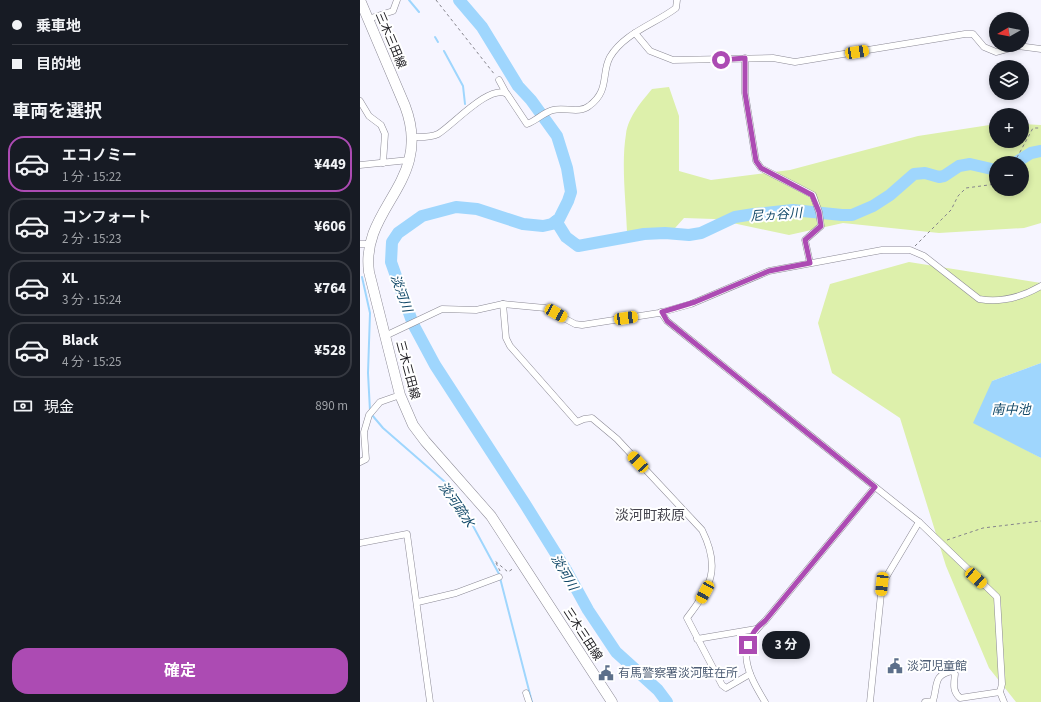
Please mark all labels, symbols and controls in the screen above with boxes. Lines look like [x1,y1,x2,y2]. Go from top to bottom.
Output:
street label: 三木三田線 [371,9,410,71]
north arrow [989,12,1029,52]
map controls [989,12,1029,196]
text: 乗車地 [36,16,81,37]
car [844,44,870,60]
route start [712,51,730,69]
text: 目的地 [36,54,81,75]
button: layers [989,60,1029,100]
text: 車両を選択 [12,99,102,124]
button: + [989,108,1029,148]
text: エコノミー [62,145,137,166]
icon: car [14,146,50,182]
text: ¥449 [314,154,346,175]
button: − [989,156,1029,196]
text: 1 分 · 15:22 [62,168,122,186]
water label: 尼ヵ谷川 [749,204,805,226]
text: コンフォート [62,207,152,228]
icon: car [14,208,50,244]
text: ¥606 [314,216,346,237]
text: 2 分 · 15:23 [62,230,122,248]
text: XL [62,268,78,289]
icon: car [14,270,50,306]
water label: 淡河川 [386,272,417,317]
text: ¥764 [314,278,346,299]
text: 3 分 · 15:24 [62,291,122,309]
car [543,302,569,324]
car [613,310,639,326]
text: Black [62,330,99,351]
icon: car [14,332,50,368]
street label: 三木三田線 [392,339,423,401]
text: ¥528 [314,340,346,361]
text: 4 分 · 15:25 [62,353,122,371]
icon: cash [12,395,34,417]
text: 現金 [44,397,74,418]
text: 890 m [315,397,348,415]
water label: 南中池 [991,401,1032,419]
car [625,449,651,475]
water label: 淡河疏水 [434,478,480,533]
district label: 淡河町萩原 [615,506,685,526]
water label: 淡河川 [546,551,583,596]
car [963,566,989,590]
car [875,571,889,597]
car [694,579,716,605]
street label: 三木三田線 [559,604,606,664]
callout: 3 分 [762,631,810,659]
route end [739,636,757,654]
text: 3 分 [775,636,797,654]
button: 確定 [12,648,348,694]
public building icon: 淡河児童館 [886,657,904,675]
place label: 淡河児童館 [907,658,967,675]
public building icon: 有馬警察署淡河駐在所 [597,664,615,682]
place label: 有馬警察署淡河駐在所 [618,665,738,682]

